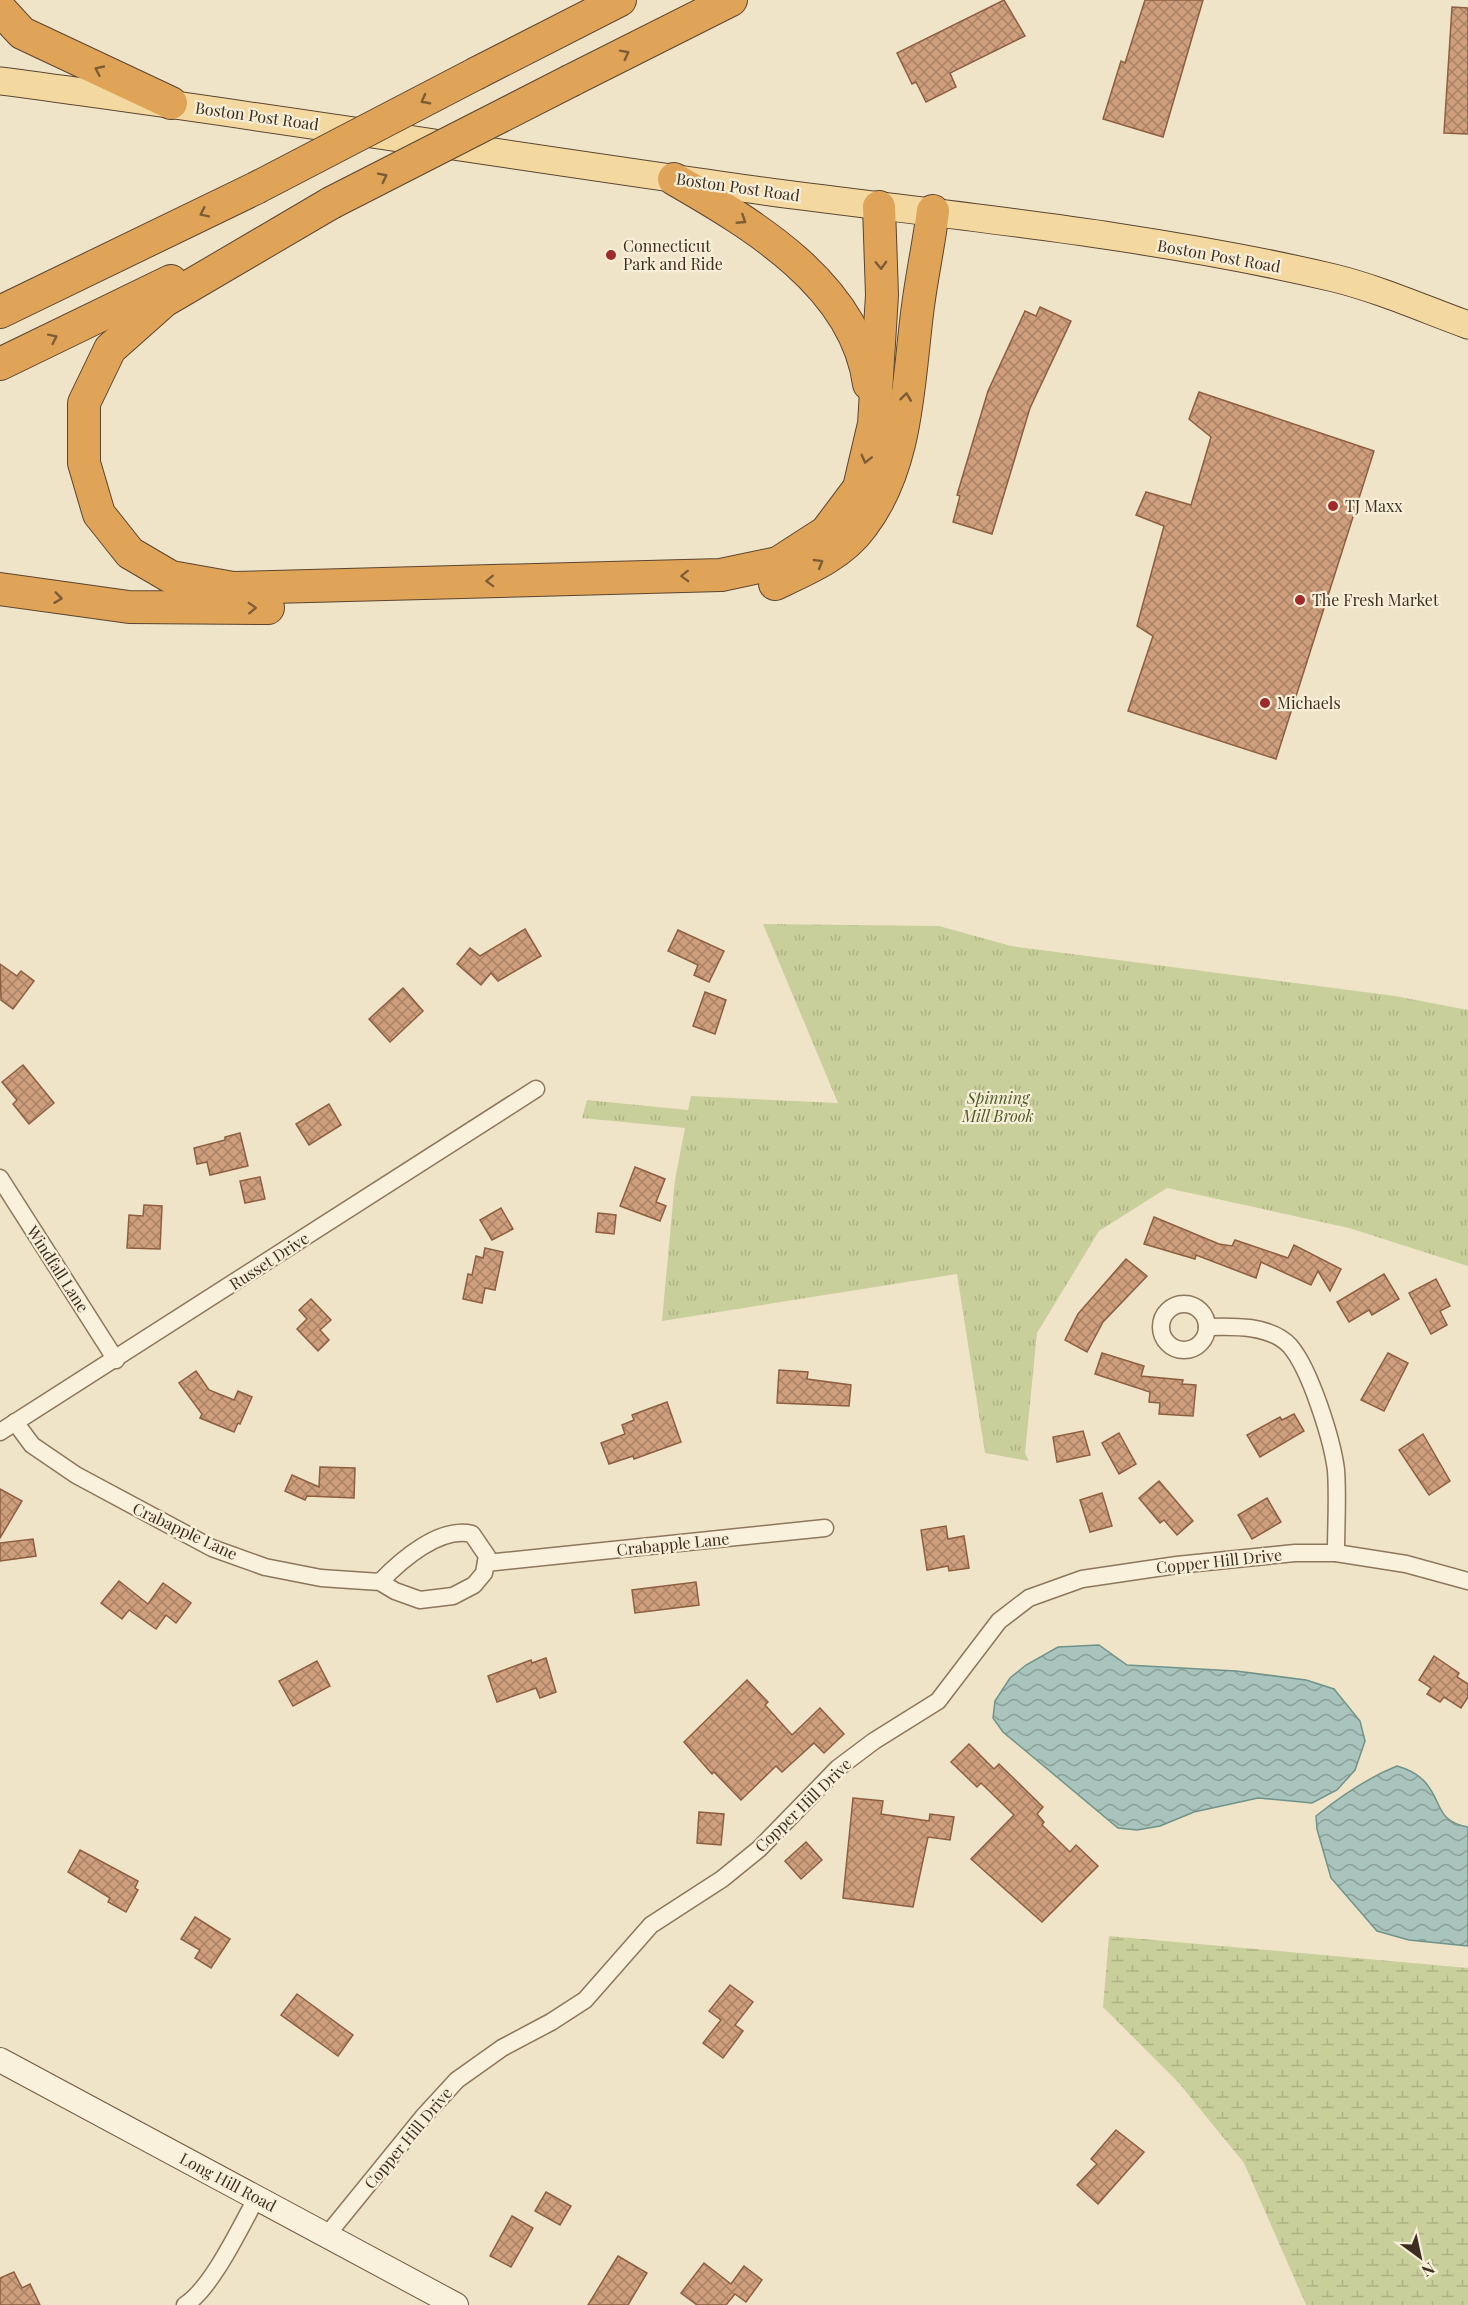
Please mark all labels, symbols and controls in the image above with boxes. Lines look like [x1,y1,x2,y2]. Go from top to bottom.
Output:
one-way arrow [618,50,629,61]
one-way arrow [94,65,105,77]
one-way arrow [421,93,431,104]
street label: Boston Post Road [194,96,320,135]
street label: Boston Post Road [675,167,801,206]
one-way arrow [376,173,387,184]
one-way arrow [199,206,210,218]
one-way arrow [736,213,747,224]
street label: Boston Post Road [1156,234,1282,277]
place label: Connecticut Park and Ride [623,235,723,274]
marker: Connecticut Park and Ride [604,248,618,262]
one-way arrow [875,261,887,270]
one-way arrow [46,334,57,346]
one-way arrow [900,393,912,402]
one-way arrow [861,454,874,464]
place label: TJ Maxx [1345,495,1403,516]
marker: TJ Maxx [1326,499,1340,513]
one-way arrow [813,559,823,570]
one-way arrow [680,569,689,582]
one-way arrow [485,575,494,587]
place label: The Fresh Market [1312,589,1439,610]
one-way arrow [53,592,62,604]
marker: The Fresh Market [1293,593,1307,607]
one-way arrow [248,602,257,615]
place label: Michaels [1277,692,1341,713]
marker: Michaels [1258,696,1272,710]
park label: Spinning Mill Brook [961,1087,1034,1126]
street label: Windfall Lane [22,1221,94,1316]
street label: Russet Drive [225,1227,312,1294]
street label: Crabapple Lane [129,1497,241,1564]
street label: Crabapple Lane [616,1527,730,1560]
street label: Copper Hill Drive [1155,1543,1283,1578]
street label: Copper Hill Drive [750,1753,855,1856]
street label: Copper Hill Drive [359,2083,456,2193]
street label: Long Hill Road [176,2147,280,2216]
north arrow [1390,2227,1450,2287]
text: N [1418,2258,1439,2282]

